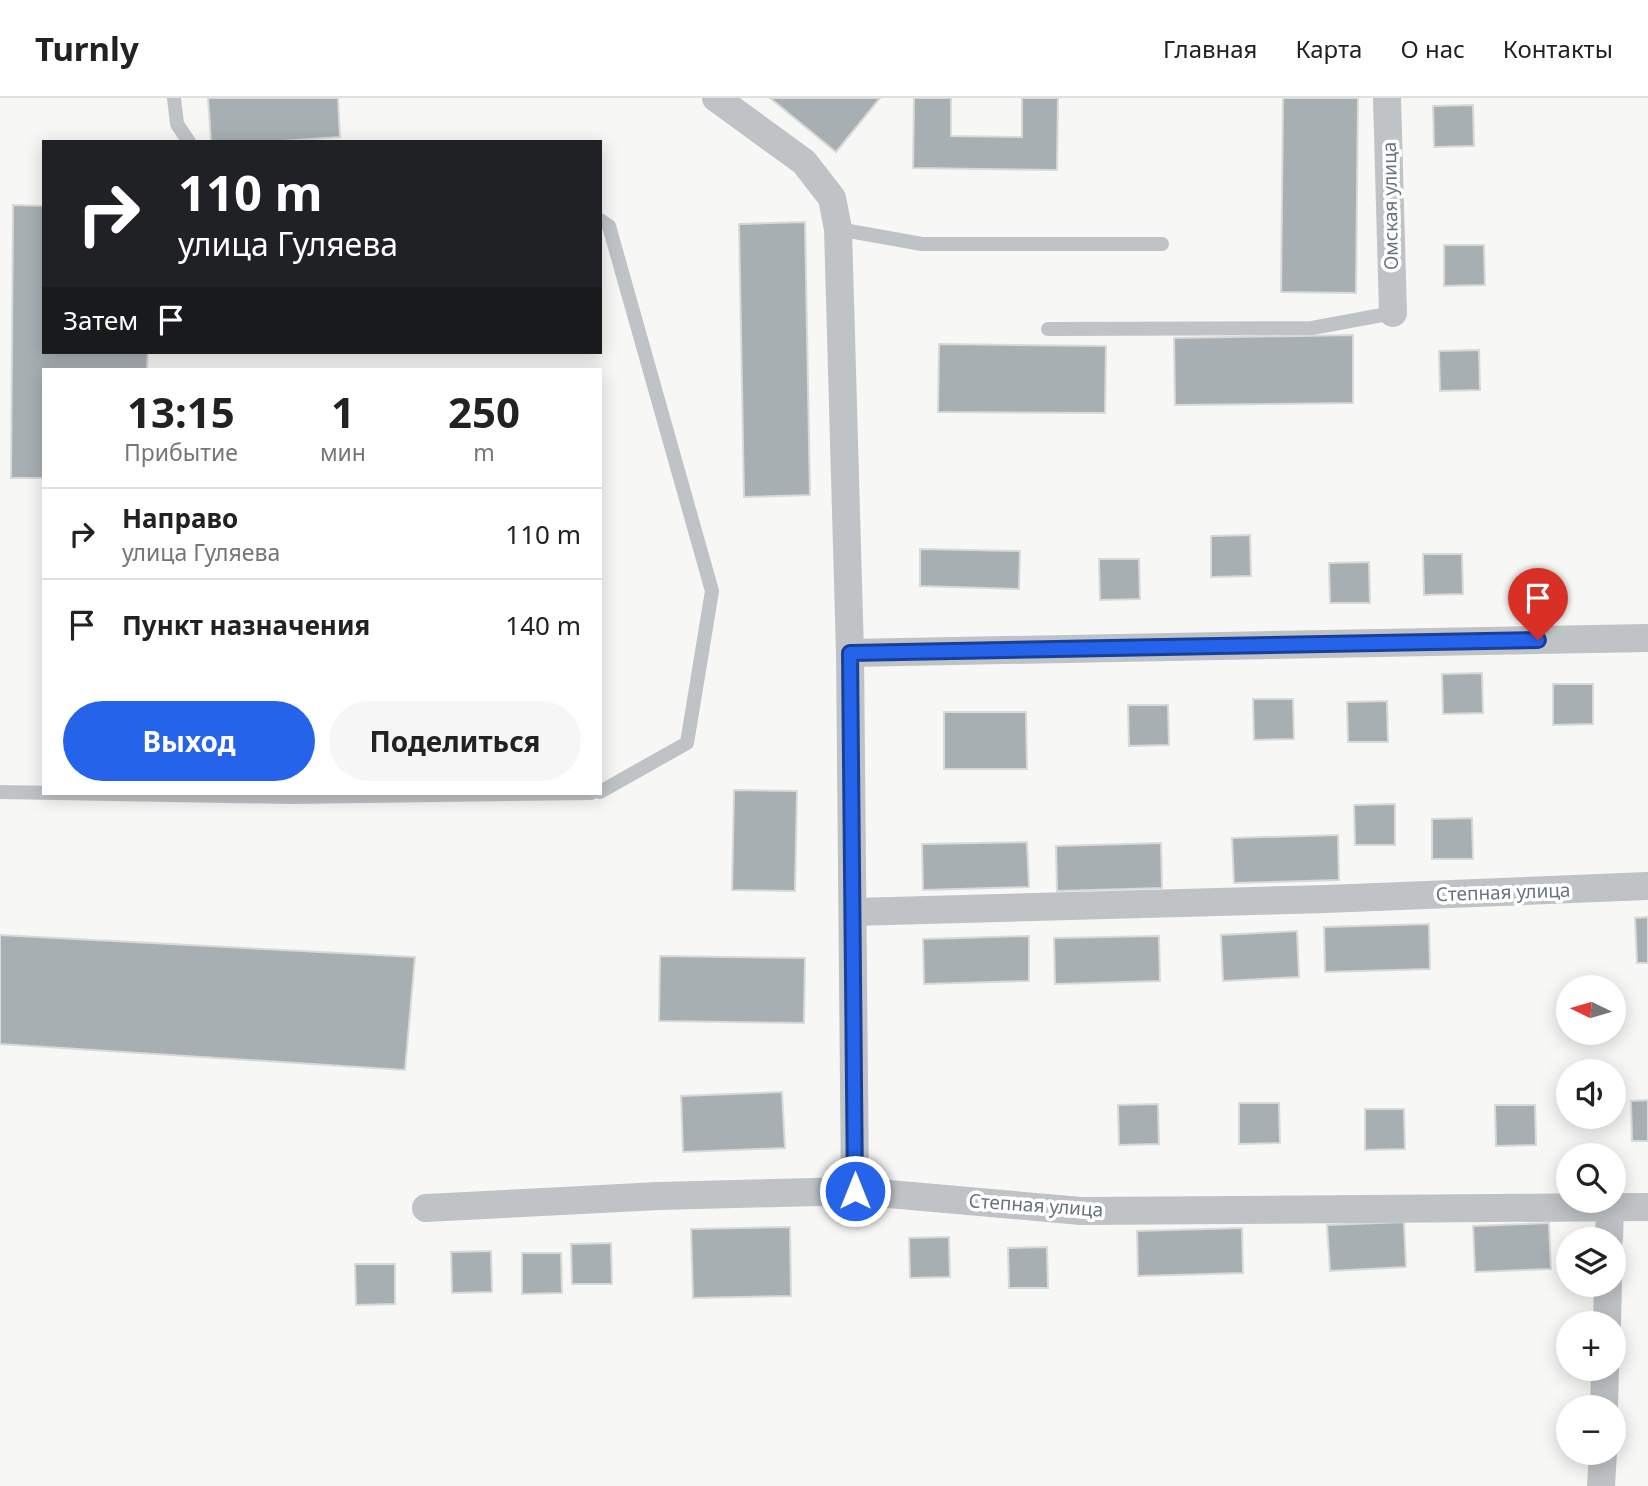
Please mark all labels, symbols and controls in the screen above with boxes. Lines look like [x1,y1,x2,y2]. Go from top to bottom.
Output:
text: Turnly [35,26,139,71]
text: Главная [1163,32,1257,65]
text: Карта [1295,32,1362,65]
text: О нас [1400,32,1465,65]
text: Контакты [1503,32,1613,65]
street label: Омская улица [1376,142,1404,270]
text: 110 m [178,159,323,225]
icon: right [63,168,154,259]
text: улица Гуляева [178,222,398,265]
icon: arrive [152,301,190,339]
text: Затем [63,302,138,338]
text: 13:15 [127,383,235,440]
text: 1 [331,383,355,440]
text: 250 [448,383,520,440]
text: Прибытие [124,436,238,468]
text: мин [320,436,366,468]
text: m [473,436,495,468]
text: Направо [122,500,238,536]
icon: right [63,515,101,553]
text: 110 m [505,516,581,552]
text: улица Гуляева [122,536,280,568]
pin [1508,568,1568,640]
icon: arrive [1519,579,1557,617]
icon: arrive [63,606,101,644]
text: Пункт назначения [122,607,370,643]
text: 140 m [505,607,581,643]
button: Выход [63,701,315,781]
button: Поделиться [329,701,581,781]
street label: Степная улица [1435,877,1571,907]
north arrow [1556,975,1626,1045]
map controls [1556,975,1626,1465]
button: sound [1556,1059,1626,1129]
button: search [1556,1143,1626,1213]
position arrow [818,1154,892,1228]
street label: Степная улица [968,1187,1104,1223]
button: layers [1556,1227,1626,1297]
button: + [1556,1311,1626,1381]
button: − [1556,1395,1626,1465]

